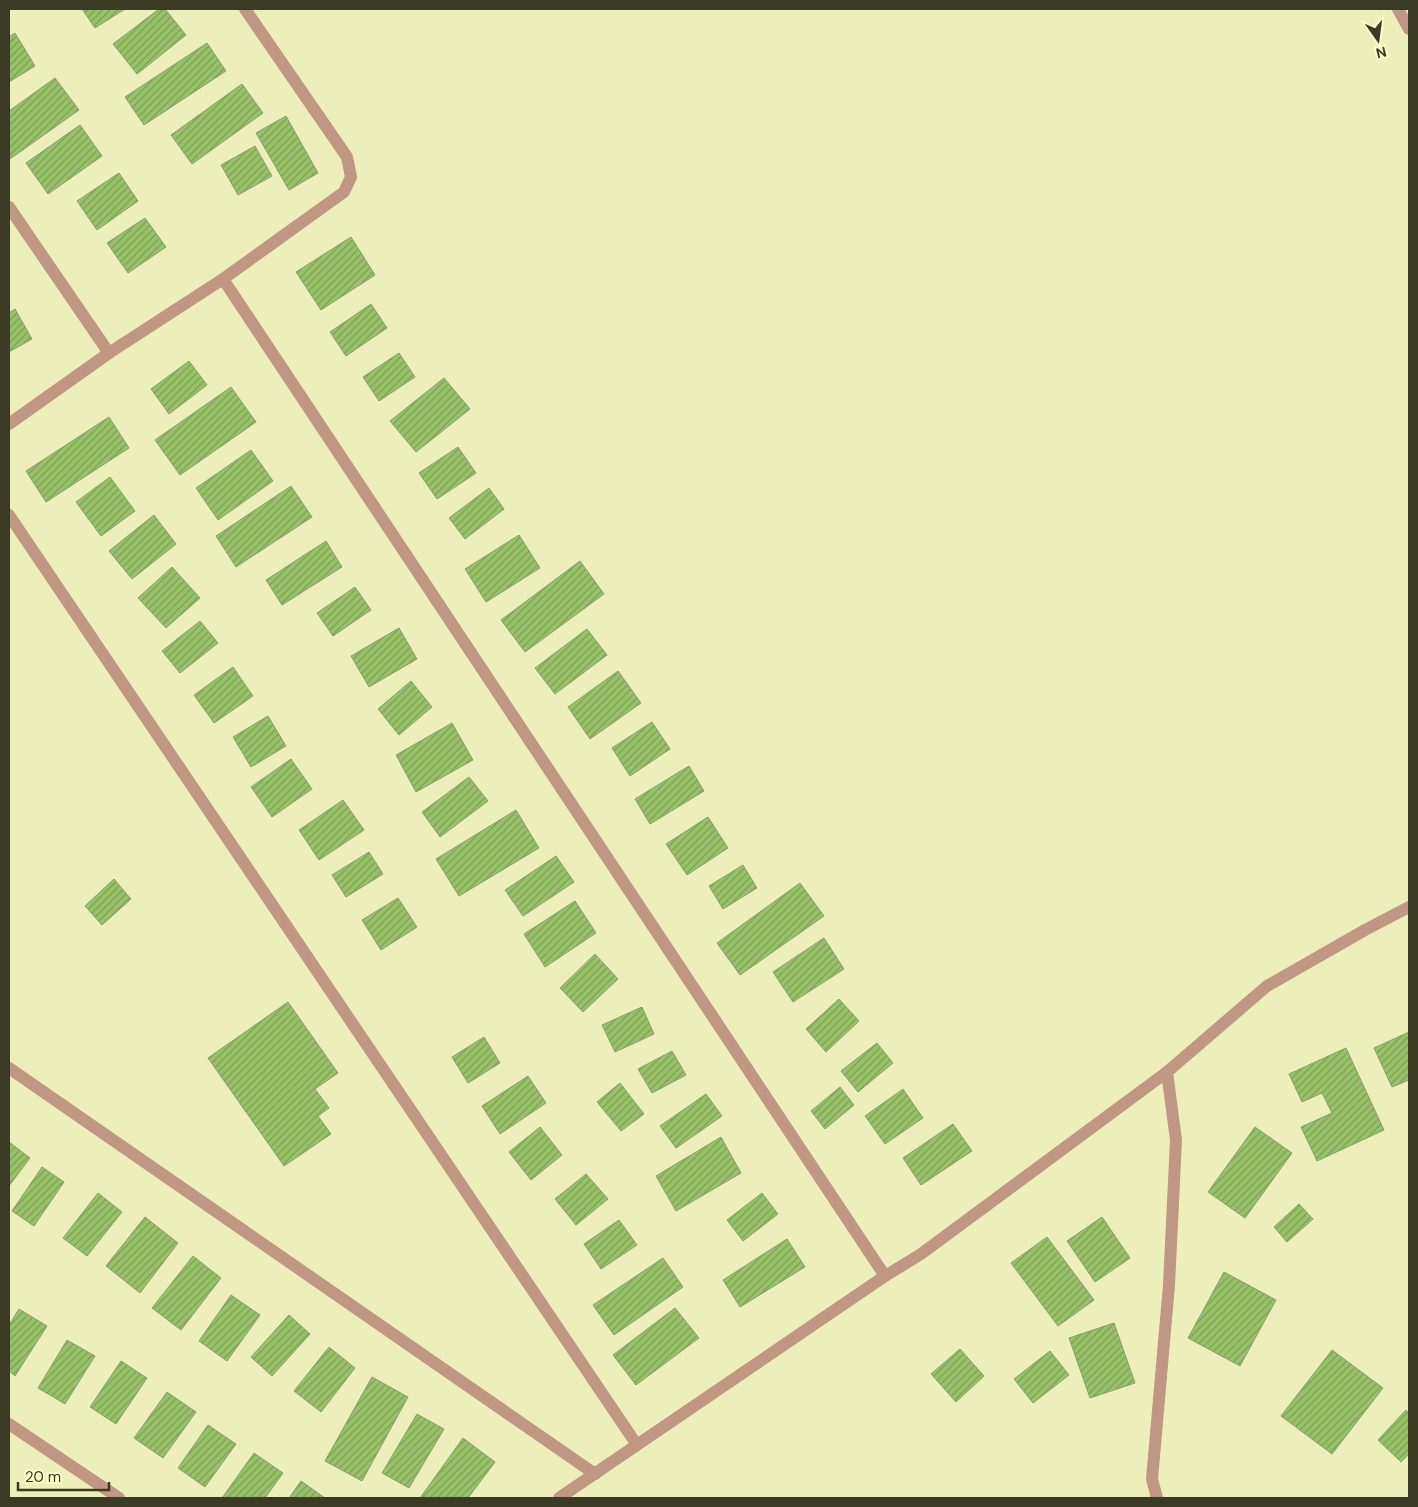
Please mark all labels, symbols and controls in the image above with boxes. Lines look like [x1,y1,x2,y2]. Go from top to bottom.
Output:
north arrow [1353,15,1403,65]
text: N [1374,43,1388,63]
scale bar [18,1460,109,1492]
text: 20 m [25,1467,61,1487]

